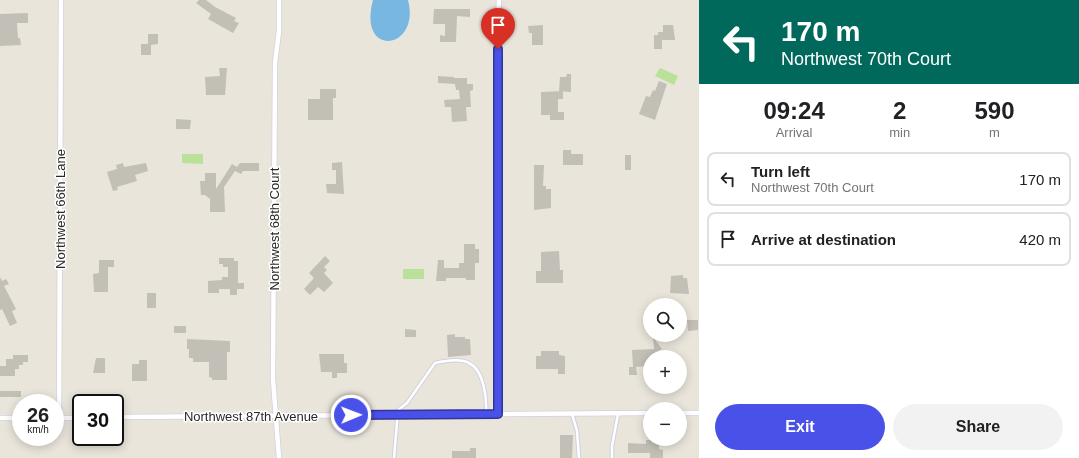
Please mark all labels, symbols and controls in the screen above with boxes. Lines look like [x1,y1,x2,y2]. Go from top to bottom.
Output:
pin [481,8,515,49]
icon: arrive [487,14,509,36]
icon: left [715,16,767,68]
text: 170 m [781,16,860,47]
text: Northwest 70th Court [781,49,951,69]
text: 09:24 [763,97,825,124]
text: 2 [893,97,906,124]
text: 590 [975,97,1015,124]
text: Arrival [776,125,813,140]
text: min [889,125,910,140]
text: m [989,125,1000,140]
street label: Northwest 66th Lane [53,149,68,269]
text: Turn left [751,163,810,180]
street label: Northwest 68th Court [267,167,282,290]
icon: left [717,168,739,190]
text: 170 m [1019,171,1061,188]
text: Northwest 70th Court [751,180,874,195]
icon: arrive [717,228,739,250]
text: Arrive at destination [751,231,896,248]
text: 420 m [1019,231,1061,248]
map controls [643,298,687,446]
button: search [643,298,687,342]
button: + [643,350,687,394]
speed limit sign: 30 [72,394,124,446]
position arrow [330,394,372,436]
button: − [643,402,687,446]
text: 26 [27,404,49,426]
button: Exit [715,404,885,450]
button: Share [893,404,1063,450]
street label: Northwest 87th Avenue [184,409,318,424]
text: km/h [27,424,49,435]

